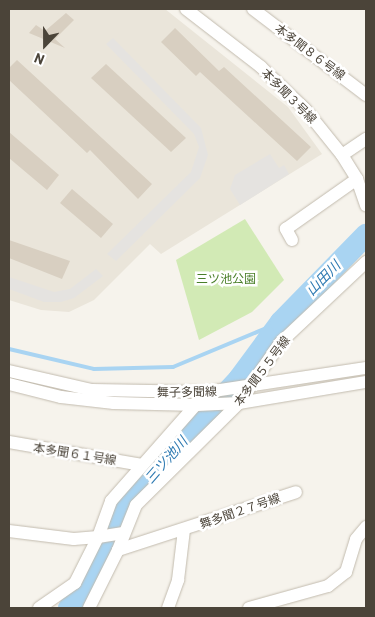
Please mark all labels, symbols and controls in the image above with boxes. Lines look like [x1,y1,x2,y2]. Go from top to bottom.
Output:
north arrow [20,20,70,70]
street label: 本多聞８６号線 [272,21,348,83]
text: N [32,50,47,69]
street label: 本多聞３号線 [258,65,320,127]
water label: 山田川 [302,257,344,299]
park label: 三ツ池公園 [196,272,256,286]
street label: 本多聞５５号線 [231,333,293,409]
street label: 舞子多聞線 [157,384,217,400]
water label: 三ツ池川 [141,433,191,487]
street label: 本多聞６１号線 [32,440,118,468]
street label: 舞多聞２７号線 [198,491,282,531]

